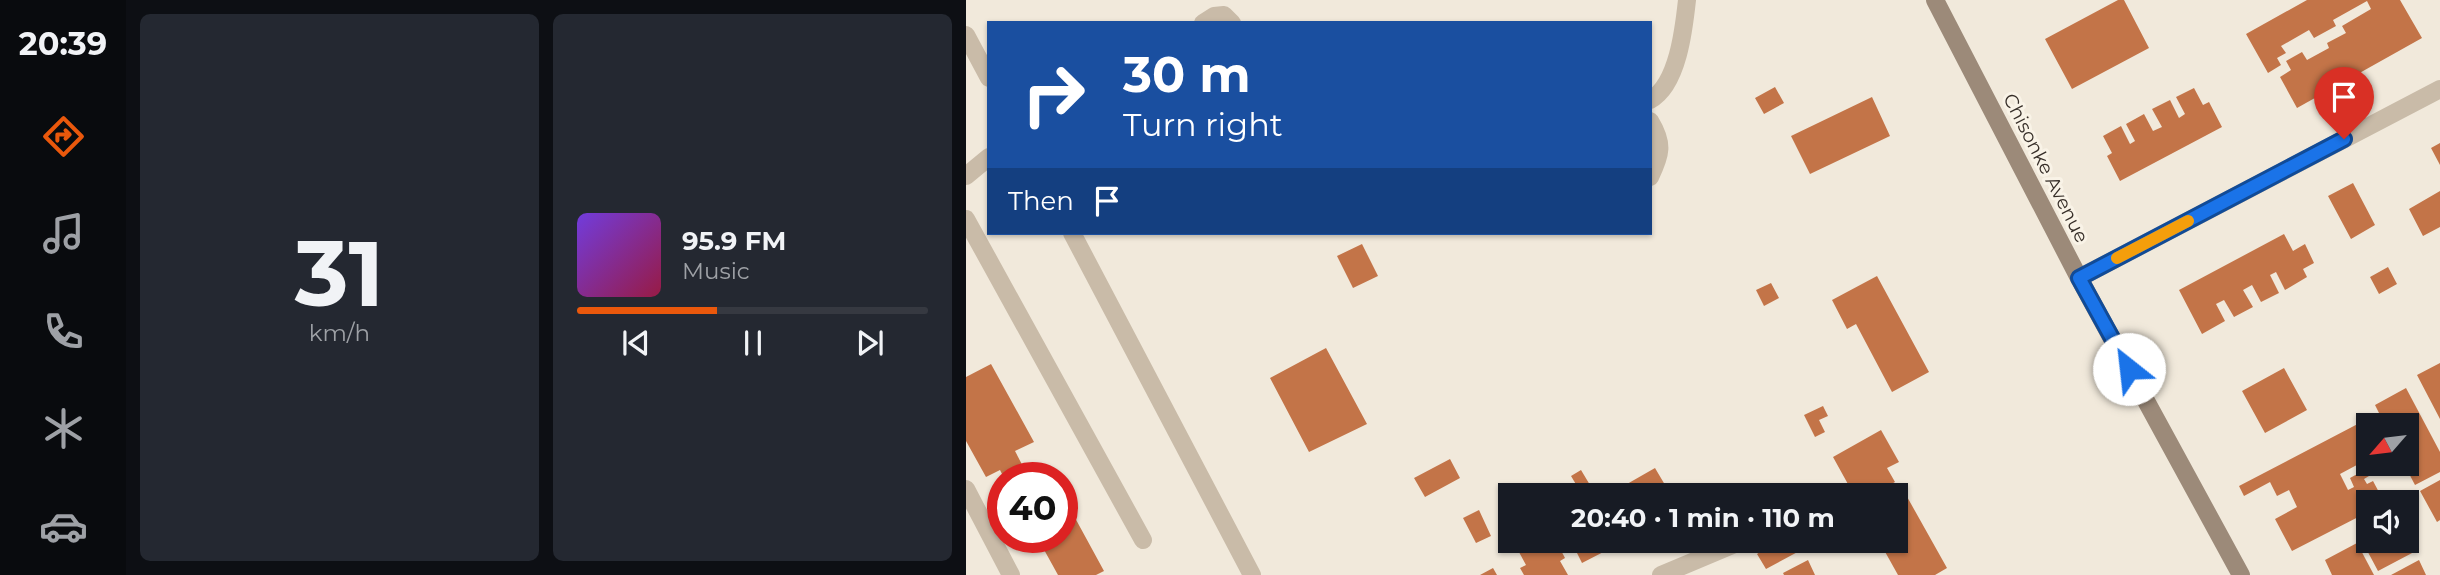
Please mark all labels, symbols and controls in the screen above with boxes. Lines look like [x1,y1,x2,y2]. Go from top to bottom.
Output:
text: 20:39 [19,24,107,63]
text: 30 m [1123,45,1251,104]
icon: right [1008,49,1099,140]
pin [2314,67,2374,139]
icon: arrive [2325,78,2363,116]
street label: Chisonke Avenue [1998,89,2094,247]
text: Turn right [1123,105,1283,144]
icon: directions [39,112,88,161]
icon: arrive [1088,182,1126,220]
text: Then [1008,185,1074,217]
icon: music [39,209,88,258]
text: 31 [295,218,384,329]
text: 95.9 FM [682,225,786,257]
text: Music [682,257,750,285]
icon: phone [39,307,88,356]
text: km/h [309,319,370,347]
icon: previous [617,324,655,362]
icon: pause [734,324,772,362]
icon: next [851,324,889,362]
position arrow [2092,332,2166,406]
icon: climate [39,404,88,453]
north arrow [2356,413,2418,476]
map controls [2356,413,2419,553]
speed limit sign: 40 [987,462,1078,553]
button: sound [2356,490,2419,553]
icon: car [39,502,88,551]
text: 20:40 · 1 min · 110 m [1571,502,1835,534]

